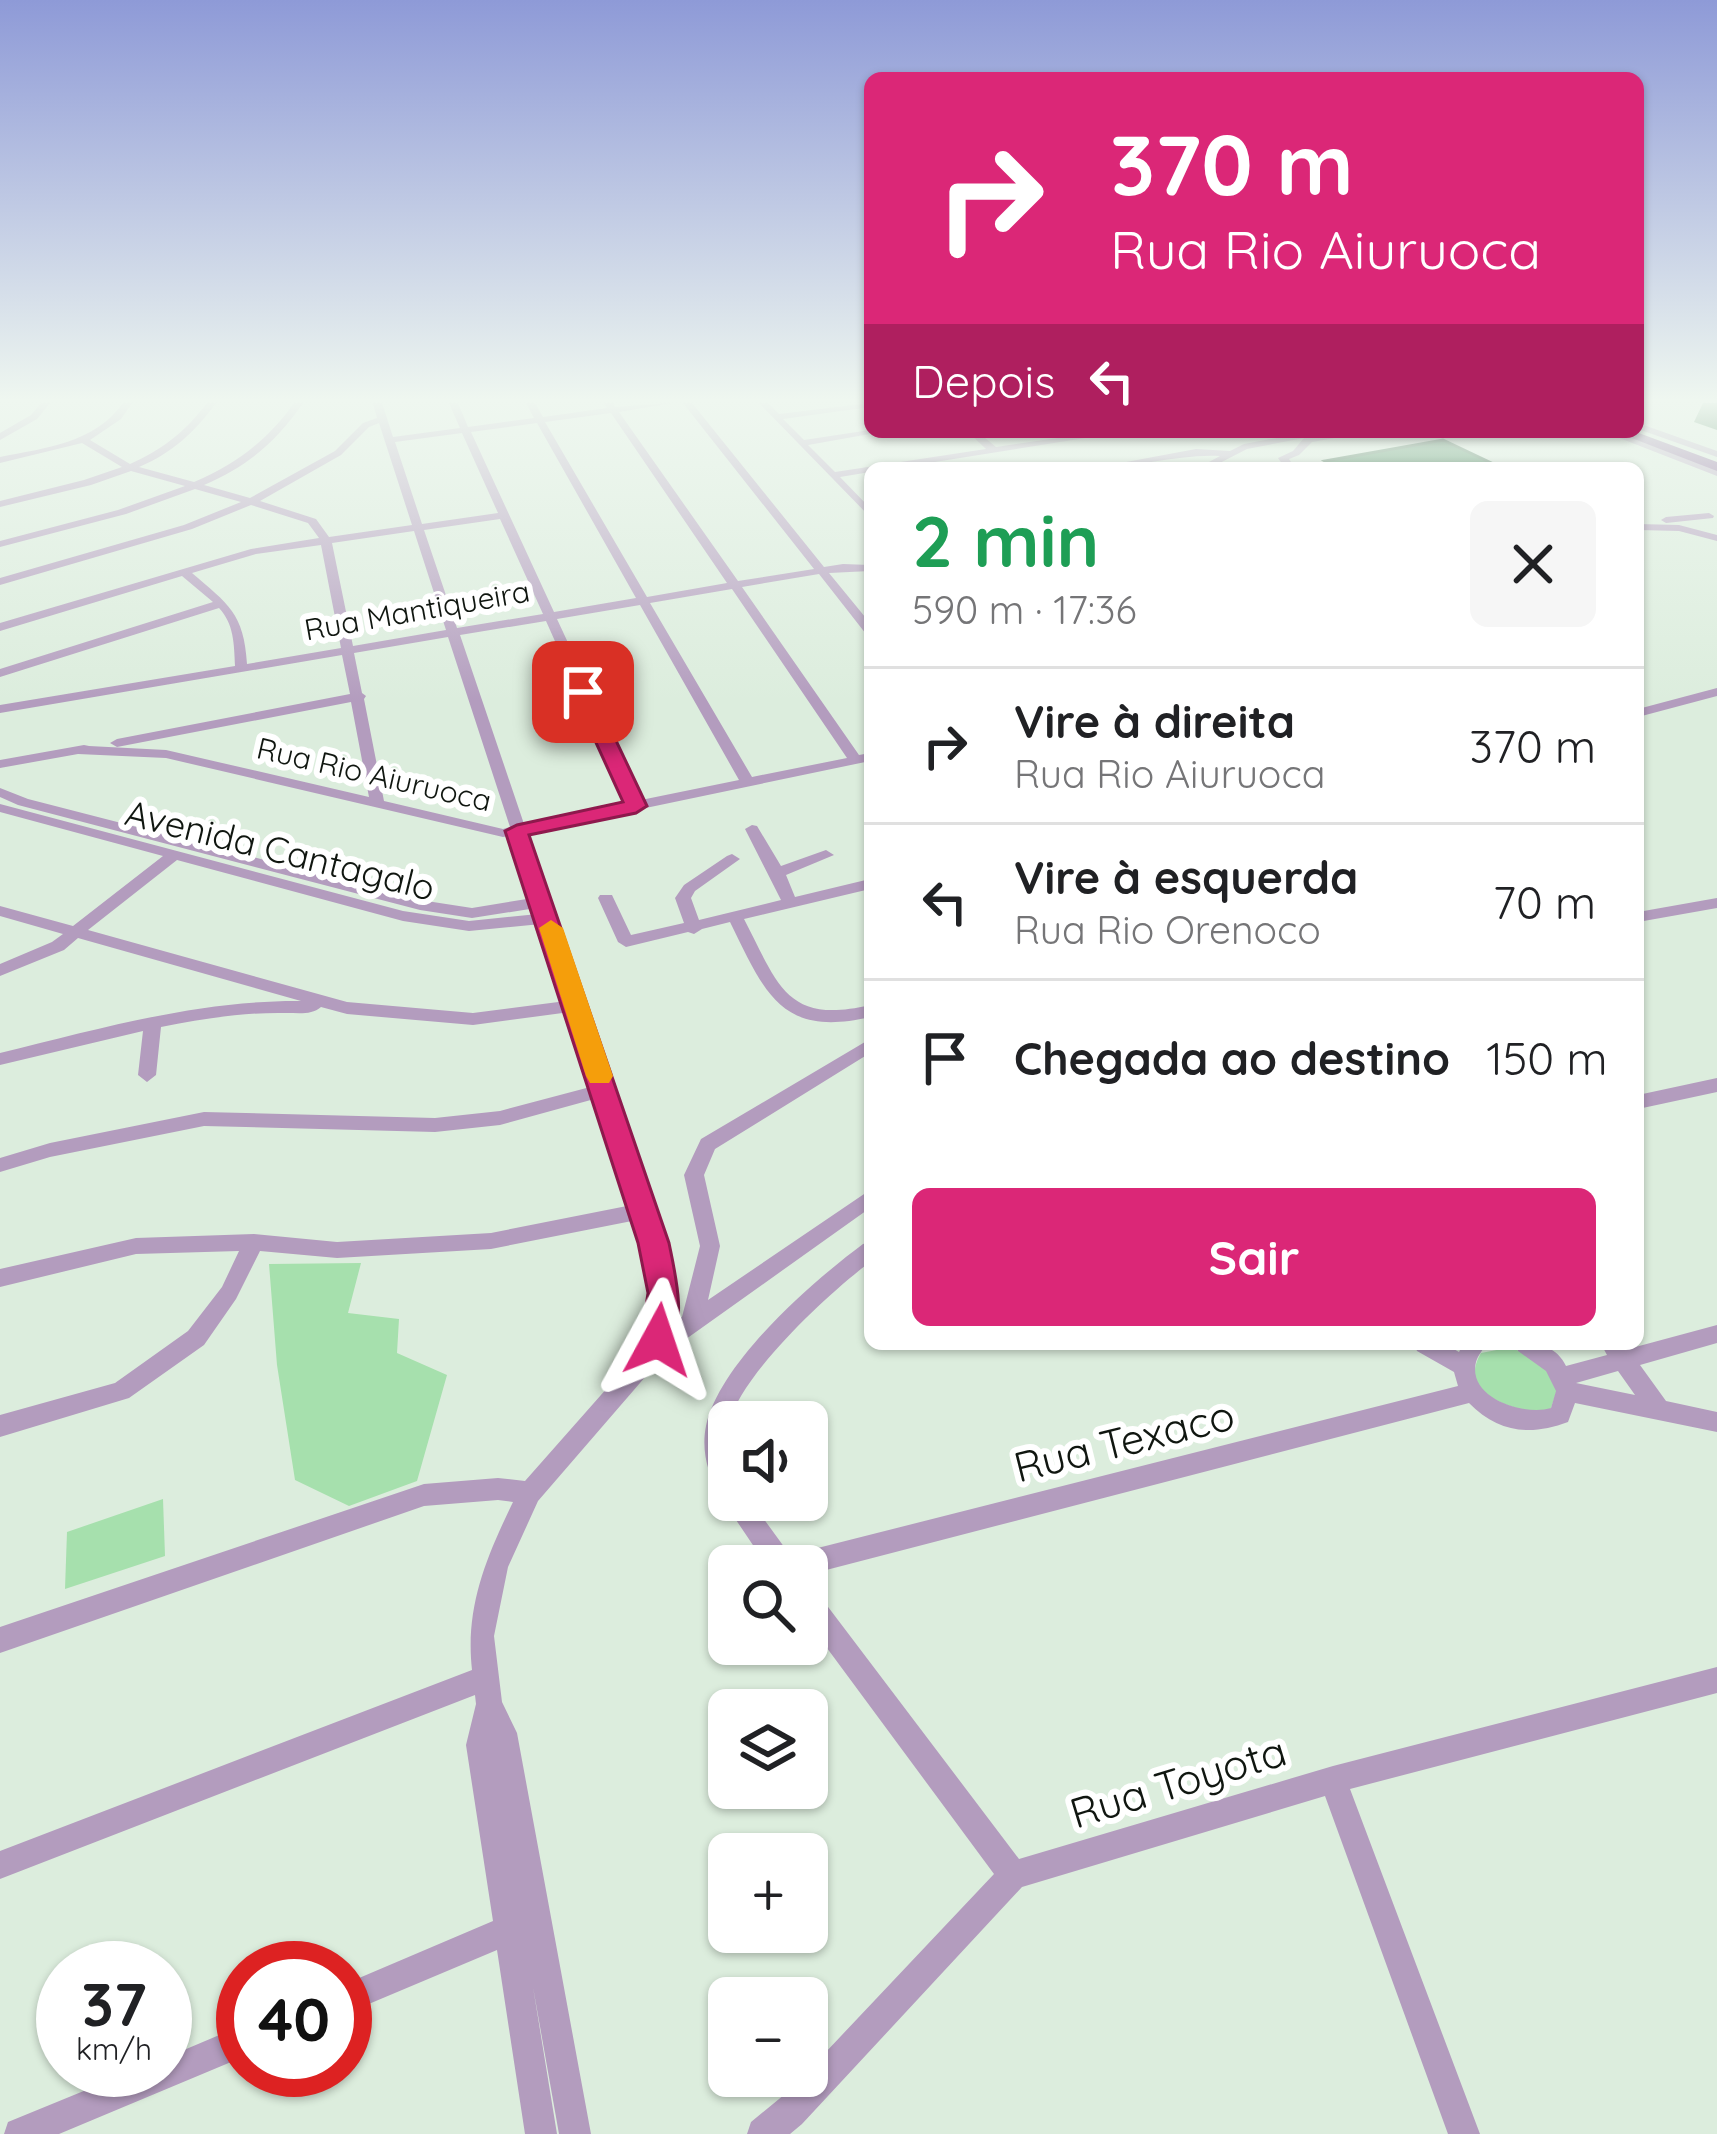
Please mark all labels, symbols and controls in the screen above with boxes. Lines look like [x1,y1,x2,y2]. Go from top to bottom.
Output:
text: 370 m [1110,111,1354,216]
icon: right [912,120,1068,276]
text: Rua Rio Aiuruoca [1110,215,1541,283]
icon: left [1079,348,1145,414]
text: Depois [912,353,1055,409]
text: 2 min [912,495,1099,585]
button: close [1470,501,1596,627]
street label: Rua Mantiqueira [301,571,532,649]
text: 590 m · 17:36 [912,585,1136,634]
pin [532,641,634,743]
icon: arrive [550,659,616,725]
text: Vire à direita [1014,693,1295,749]
icon: right [912,713,978,779]
text: 370 m [1469,718,1596,774]
street label: Rua Rio Aiuruoca [253,729,495,819]
text: Rua Rio Aiuruoca [1014,749,1325,798]
street label: Avenida Cantagalo [121,789,440,910]
text: Vire à esquerda [1014,849,1358,905]
icon: left [912,869,978,935]
text: 70 m [1493,874,1596,930]
text: Rua Rio Orenoco [1014,905,1321,954]
icon: arrive [912,1025,978,1091]
text: Chegada ao destino [1014,1030,1450,1086]
text: 150 m [1486,1030,1607,1086]
button: Sair [912,1188,1596,1326]
position arrow [595,1277,721,1403]
street label: Rua Texaco [1008,1388,1240,1493]
map controls [708,1401,828,2097]
button: sound [708,1401,828,1521]
button: search [708,1545,828,1665]
button: layers [708,1689,828,1809]
street label: Rua Toyota [1064,1724,1292,1839]
button: + [708,1833,828,1953]
speed limit sign: 40 [216,1941,372,2097]
text: 37 [81,1966,147,2041]
button: − [708,1977,828,2097]
text: km/h [76,2030,152,2068]

